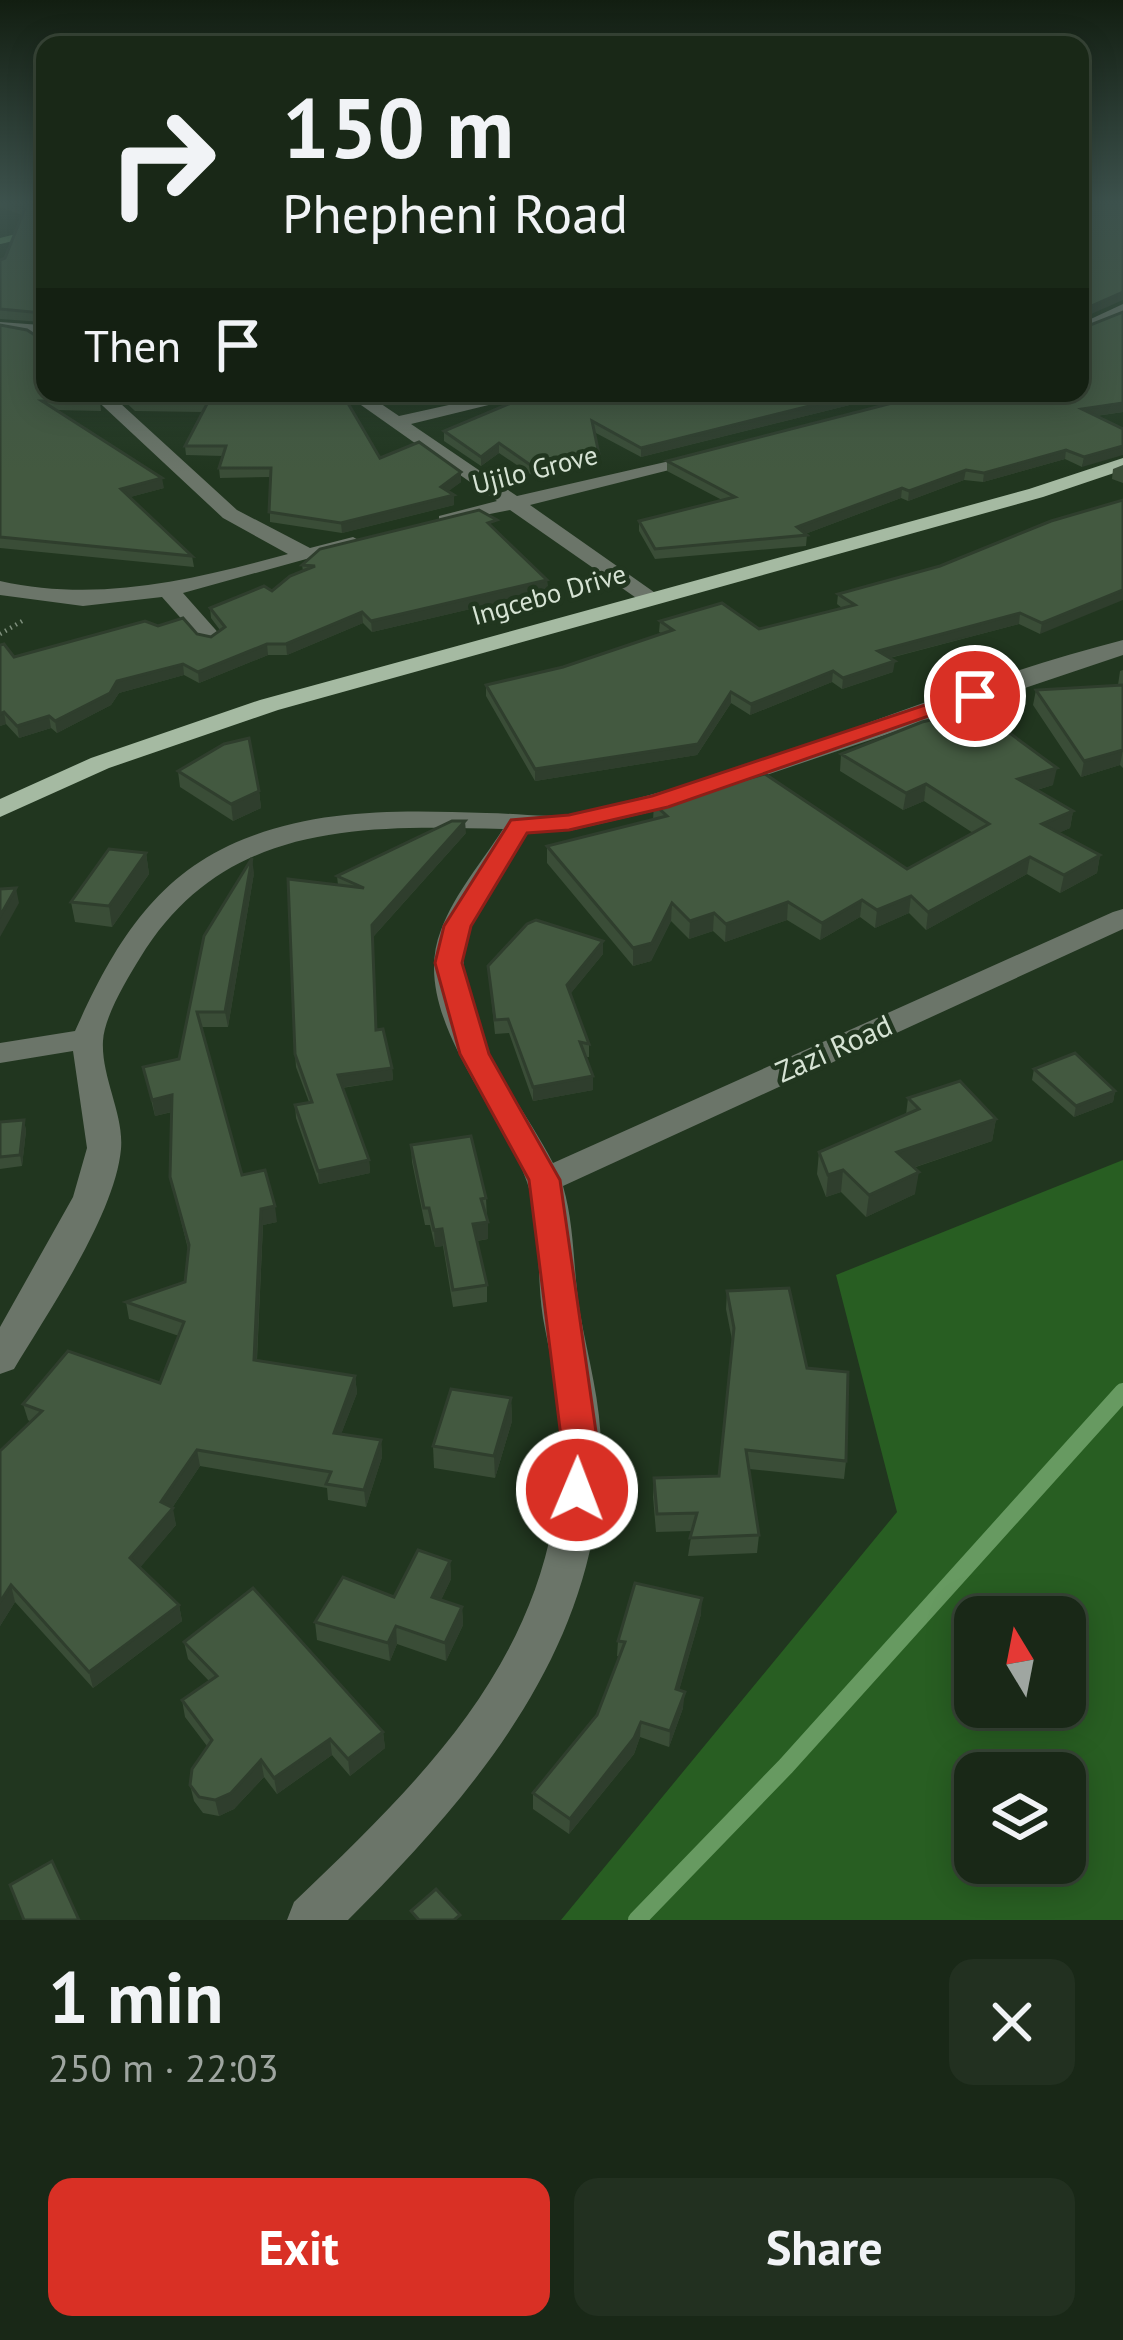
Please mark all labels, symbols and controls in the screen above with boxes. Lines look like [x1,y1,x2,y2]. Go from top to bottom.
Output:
text: 150 m [282,72,514,181]
icon: right [84,84,240,240]
text: Phepheni Road [282,178,628,248]
icon: arrive [205,312,271,378]
text: Then [84,316,181,374]
street label: Ujilo Grove [469,437,601,501]
street label: Ingcebo Drive [468,556,630,632]
pin [924,645,1026,747]
icon: arrive [942,663,1008,729]
street label: Zazi Road [769,1005,898,1091]
position arrow [514,1427,640,1553]
north arrow [954,1596,1086,1728]
map controls [954,1596,1086,1884]
button: layers [954,1752,1086,1884]
text: 1 min [48,1950,224,2043]
button: close [949,1959,1075,2085]
text: 250 m · 22:03 [48,2042,279,2093]
button: Exit [48,2178,550,2316]
button: Share [574,2178,1075,2316]

